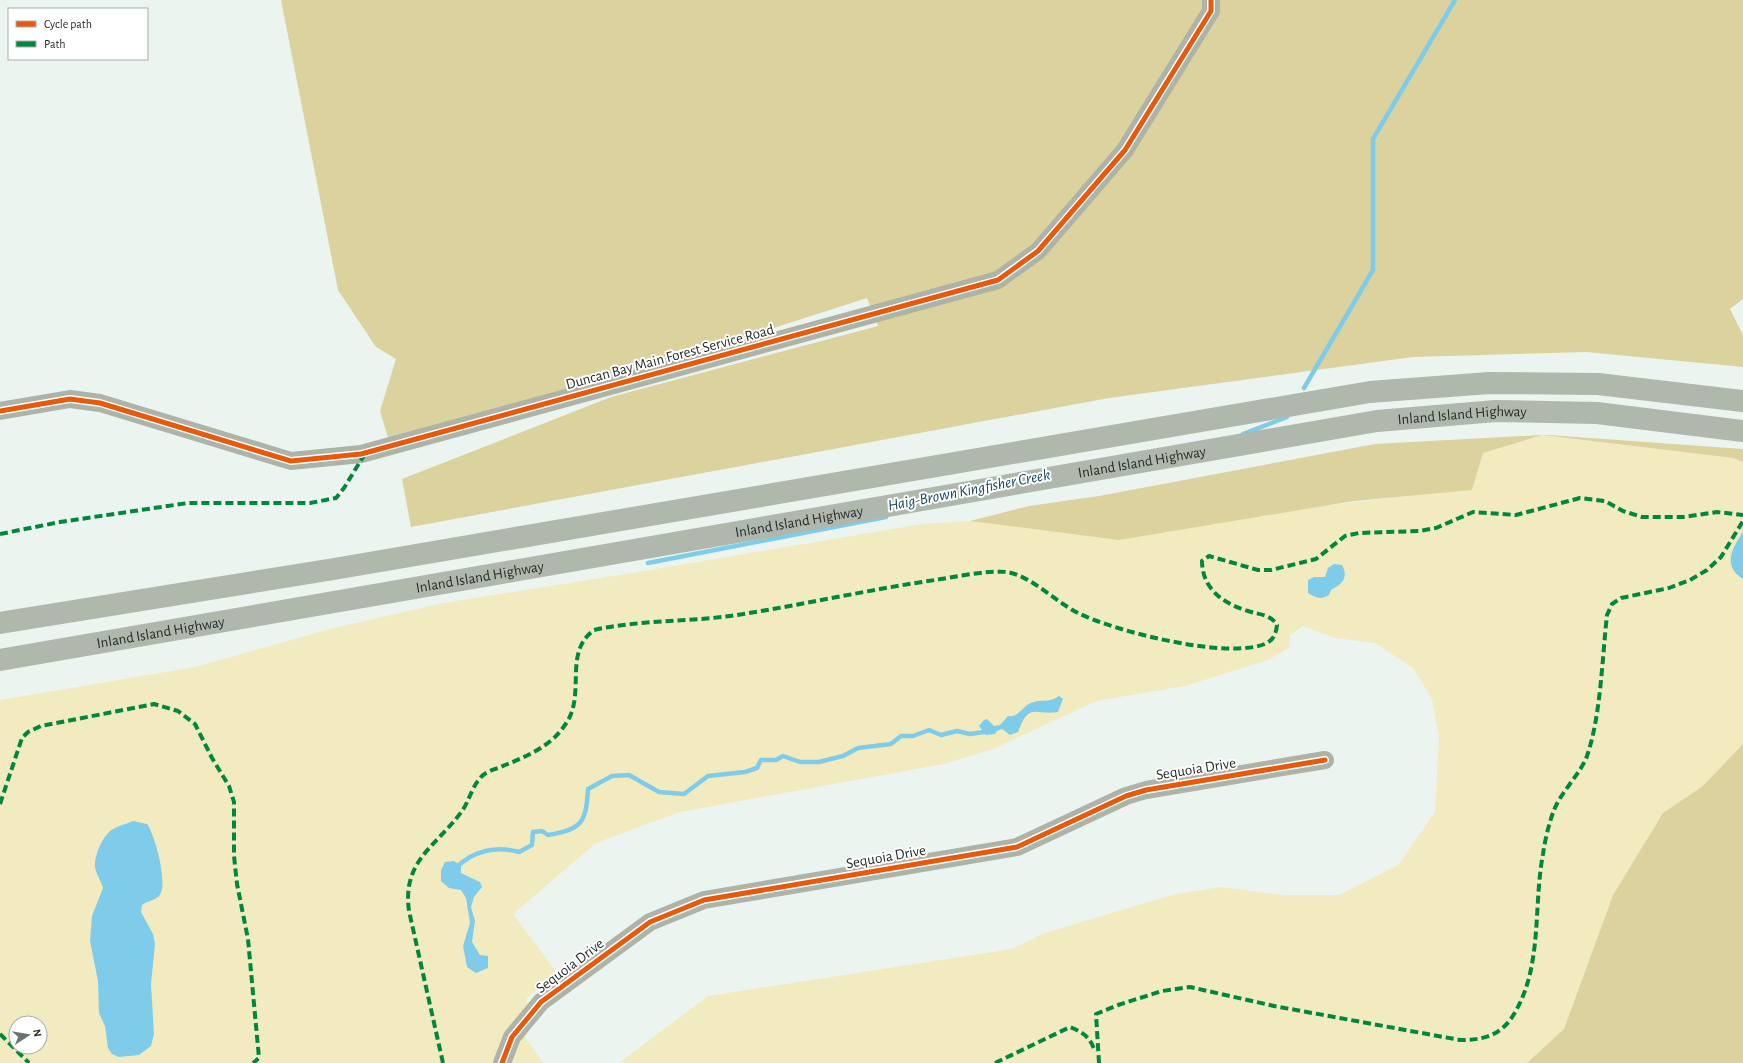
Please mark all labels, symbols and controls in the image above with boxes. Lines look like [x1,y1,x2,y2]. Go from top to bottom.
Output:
legend [8,8,148,60]
text: Cycle path [44,18,92,31]
text: Path [44,38,66,50]
street label: Duncan Bay Main Forest Service Road [564,322,776,392]
street label: Inland Island Highway [1397,403,1528,427]
street label: Inland Island Highway [1077,443,1208,480]
water label: Haig-Brown Kingfisher Creek [886,466,1052,514]
street label: Inland Island Highway [734,503,865,540]
street label: Inland Island Highway [415,558,546,595]
street label: Inland Island Highway [95,614,226,651]
street label: Sequoia Drive [1155,755,1237,783]
street label: Sequoia Drive [845,843,927,871]
street label: Sequoia Drive [533,936,607,996]
north arrow [8,1015,48,1055]
text: N [31,1028,43,1038]

